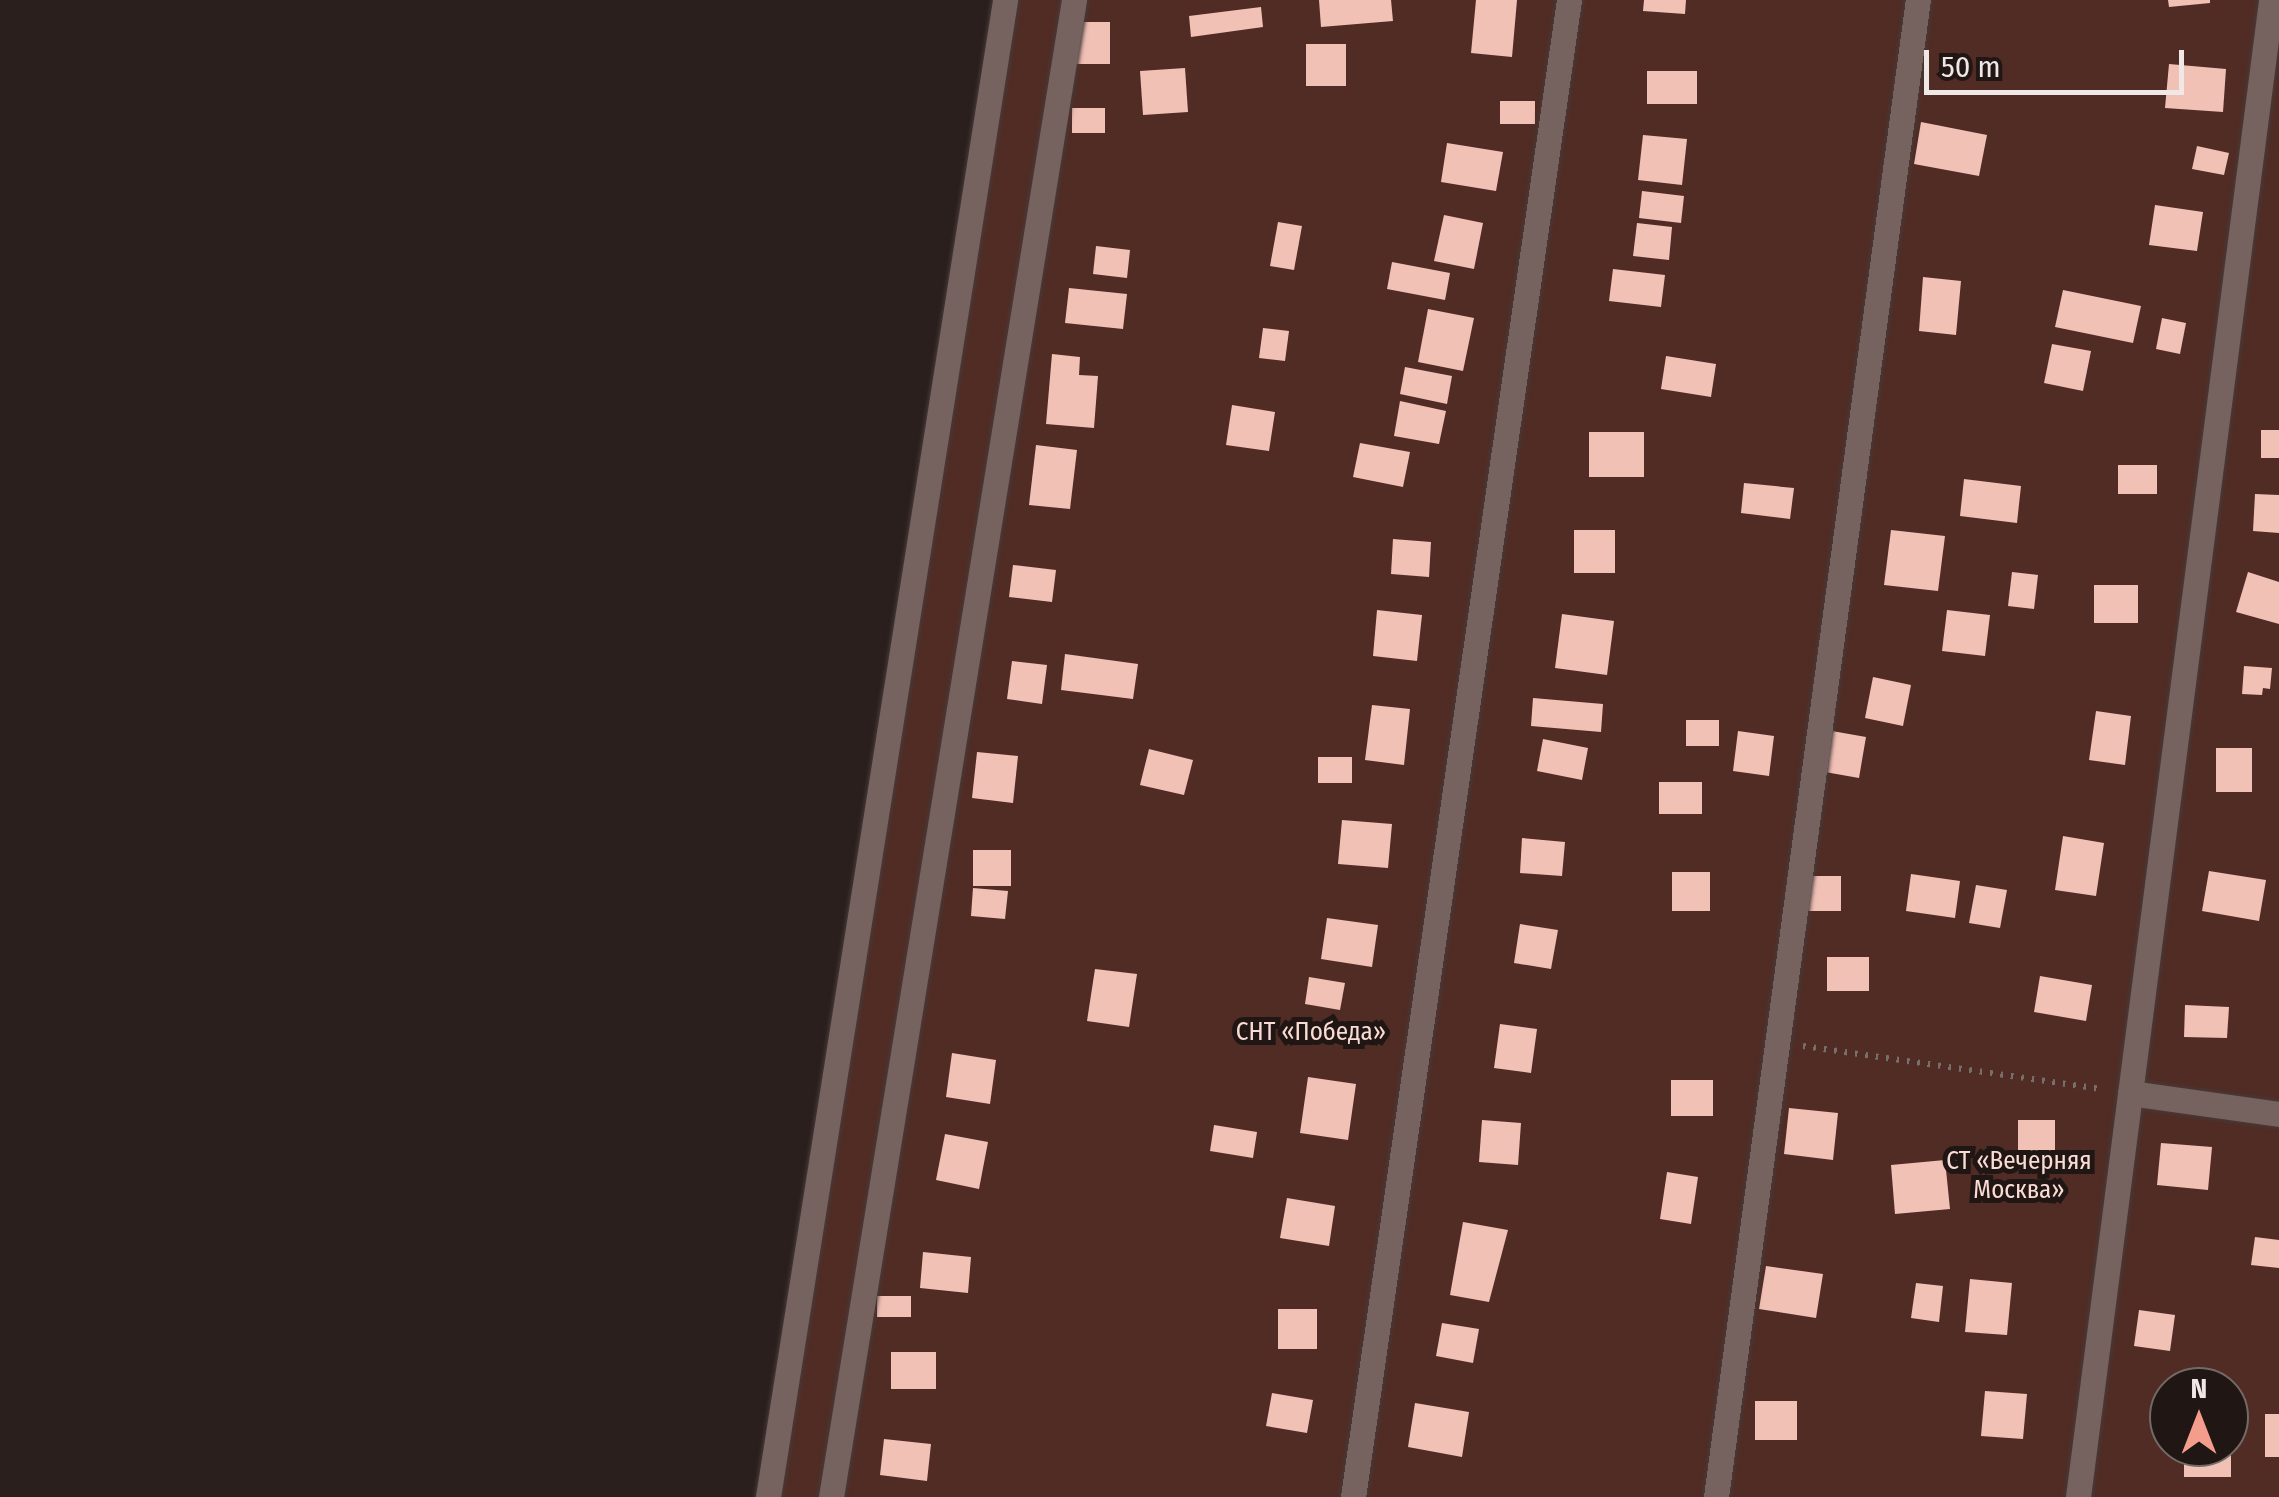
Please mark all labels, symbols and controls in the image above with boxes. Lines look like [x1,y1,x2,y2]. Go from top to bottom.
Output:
scale bar [1929,30,2189,92]
text: 50 m [1941,49,2001,85]
park label: СНТ «Победа» [1236,1017,1386,1047]
park label: СТ «Вечерняя Москва» [1946,1147,2092,1206]
north arrow [2149,1367,2249,1467]
text: N [2191,1372,2207,1405]

